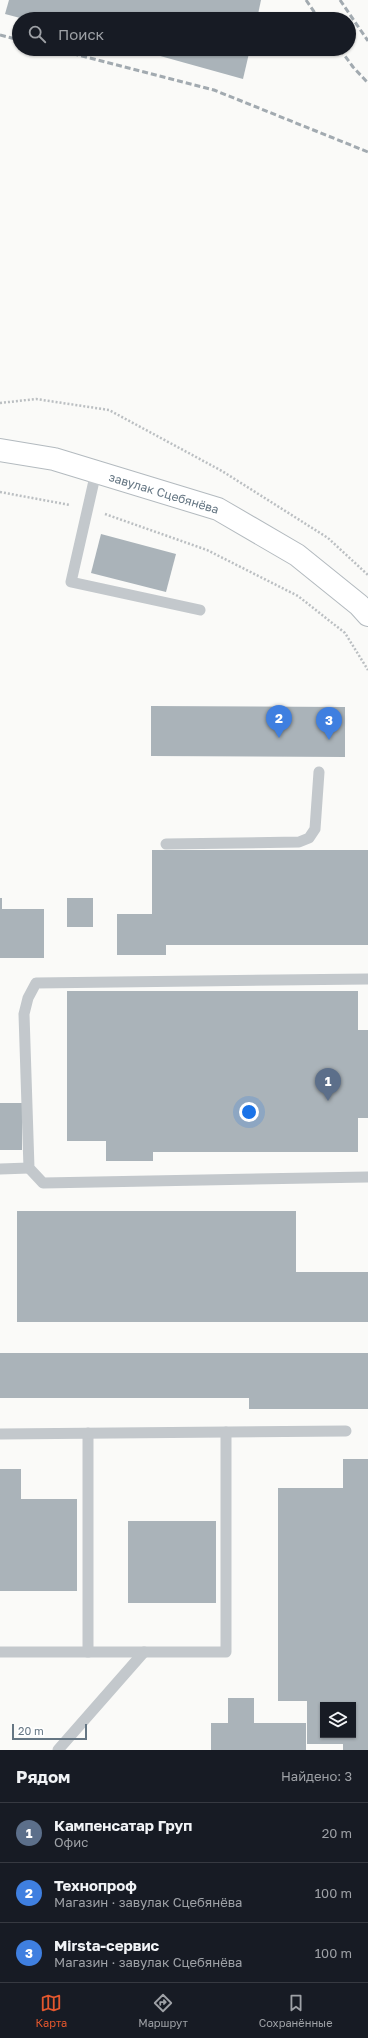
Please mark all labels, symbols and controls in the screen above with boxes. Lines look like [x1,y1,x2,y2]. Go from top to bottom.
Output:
search box [12,12,356,56]
icon: search [26,23,48,45]
text: Поиск [58,25,104,43]
street label: завулак Сцебянёва [107,469,221,517]
pin: 2 [266,705,292,738]
pin: 3 [316,707,342,740]
pin: 1 [315,1068,341,1101]
your location [239,1102,259,1122]
map controls [320,1702,356,1738]
button: layers [320,1702,356,1738]
scale bar [12,1722,87,1741]
text: 20 m [18,1724,44,1737]
text: Рядом [16,1766,70,1787]
text: Найдено: 3 [281,1768,352,1784]
text: Кампенсатар Груп [54,1816,192,1834]
text: 1 [26,1825,32,1841]
text: 20 m [322,1825,352,1841]
text: Офис [54,1834,88,1850]
text: Технопроф [54,1876,137,1894]
text: 2 [25,1885,33,1901]
text: 100 m [315,1885,352,1901]
text: Магазин · завулак Сцебянёва [54,1894,242,1910]
text: Mirsta-сервис [54,1936,159,1954]
text: 3 [25,1945,33,1961]
text: 100 m [315,1945,352,1961]
text: Магазин · завулак Сцебянёва [54,1954,242,1970]
tab: Карта [35,1992,67,2029]
tab: Маршрут [138,1992,188,2029]
tab: Сохранённые [259,1992,333,2029]

